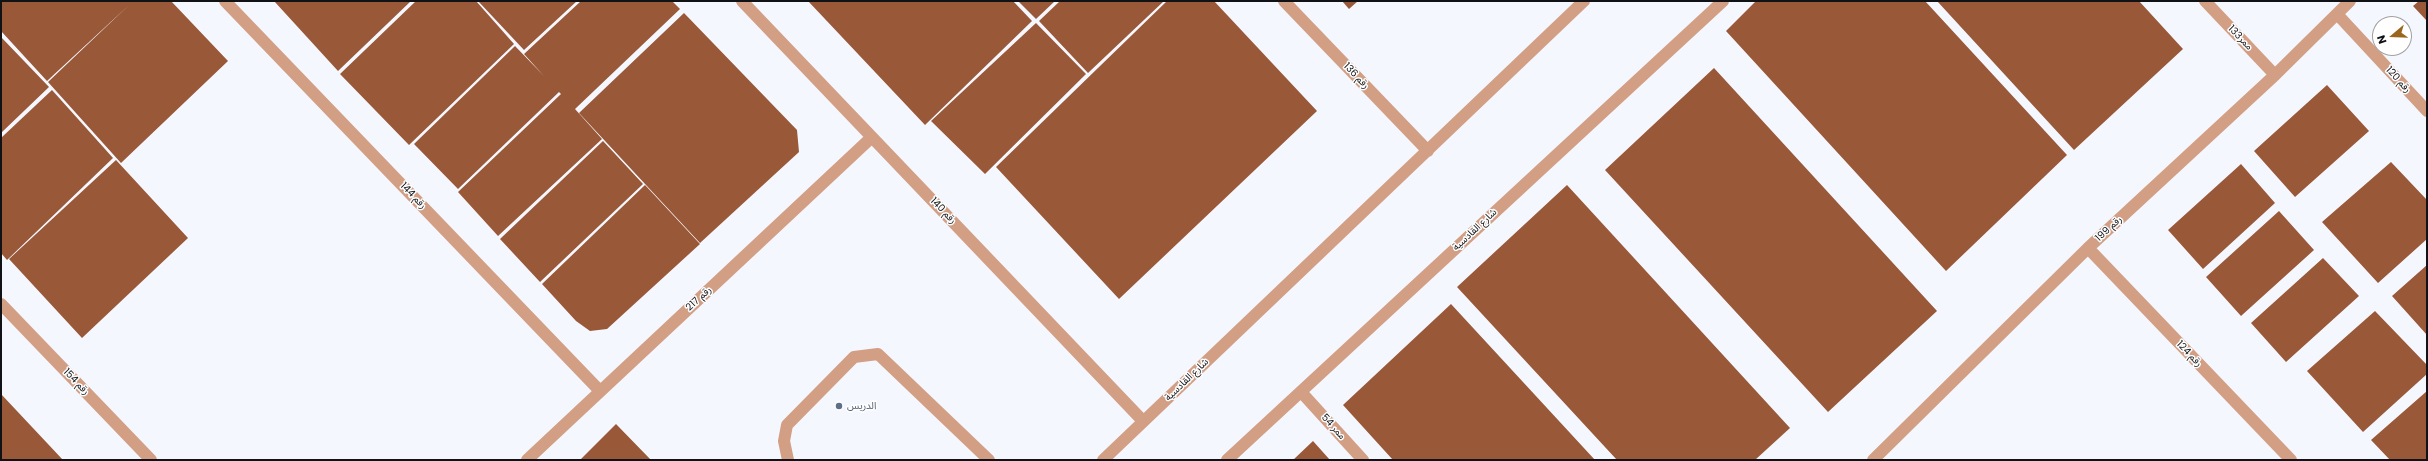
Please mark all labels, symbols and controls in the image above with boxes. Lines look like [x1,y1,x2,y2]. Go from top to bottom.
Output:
north arrow [2372,16,2412,56]
street label: ممر133 [2225,23,2255,53]
text: N [2373,33,2391,46]
street label: رقم 136 [1341,60,1371,92]
street label: رقم 120 [2383,64,2413,96]
street label: رقم 144 [398,180,428,212]
street label: رقم 140 [928,195,958,227]
street label: شارع القادسية [1450,206,1500,254]
street label: رقم 199 [2093,214,2125,244]
street label: رقم 217 [684,284,714,314]
street label: رقم 124 [2174,339,2204,369]
street label: شارع القادسية [1163,356,1211,404]
street label: رقم 154 [61,366,91,398]
place label: الدريس [847,400,876,412]
marker: الدريس [834,401,844,411]
street label: ممر 54 [1318,412,1348,442]

